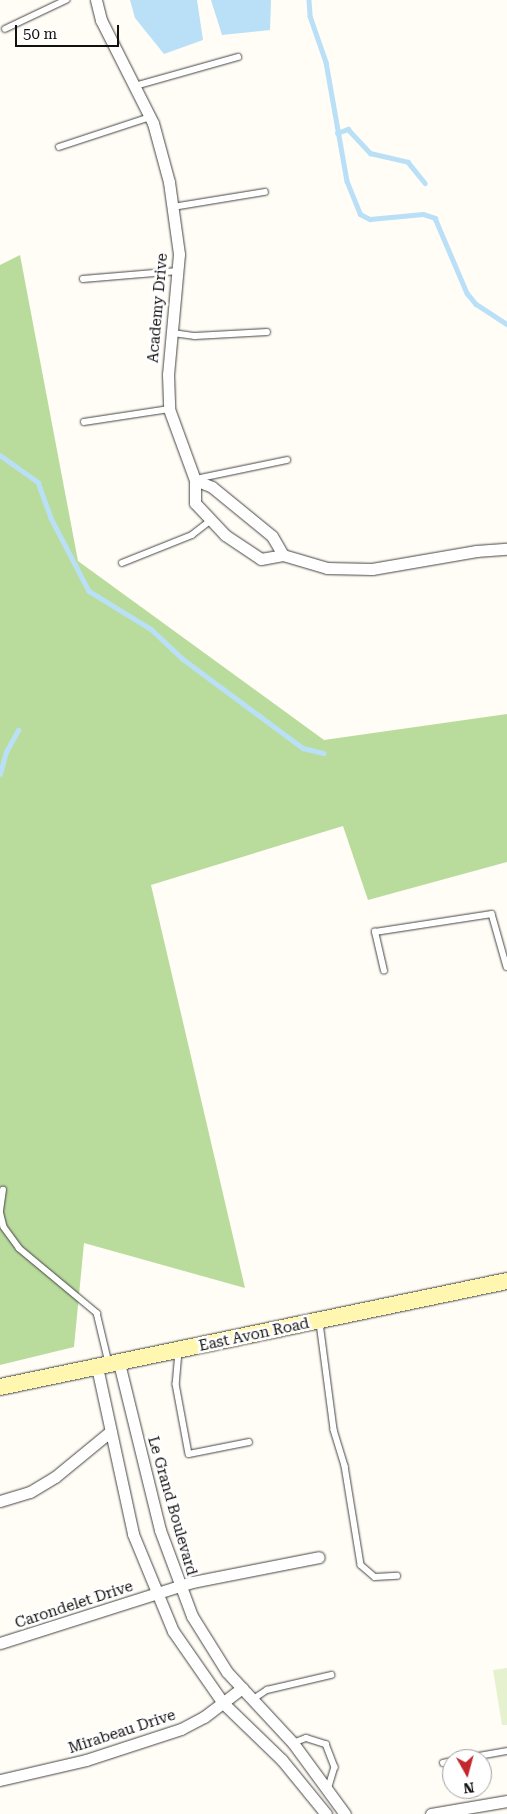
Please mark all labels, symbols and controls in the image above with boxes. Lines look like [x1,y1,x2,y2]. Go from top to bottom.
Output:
scale bar [18,15,121,47]
text: 50 m [23,25,57,43]
street label: Academy Drive [144,252,172,364]
street label: East Avon Road [197,1315,311,1355]
street label: Le Grand Boulevard [144,1434,200,1578]
street label: Carondelet Drive [13,1577,135,1633]
street label: Mirabeau Drive [66,1706,178,1758]
north arrow [442,1749,492,1799]
text: N [462,1779,475,1796]

